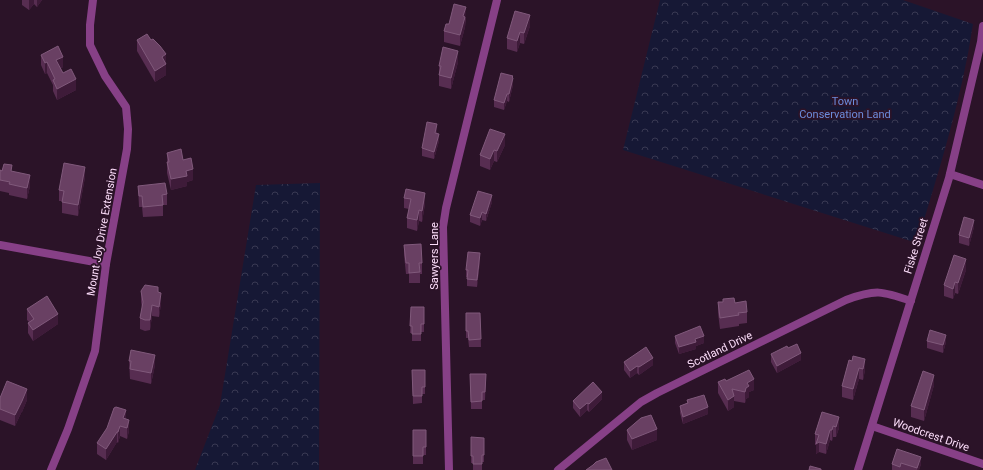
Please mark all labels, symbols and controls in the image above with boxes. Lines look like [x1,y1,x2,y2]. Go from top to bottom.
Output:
park label: Town Conservation Land [799,95,891,121]
street label: Mount Joy Drive Extension [84,167,120,297]
street label: Fiske Street [901,216,931,275]
street label: Sawyers Lane [428,222,441,290]
street label: Scotland Drive [685,329,755,371]
street label: Woodcrest Drive [891,416,971,454]

